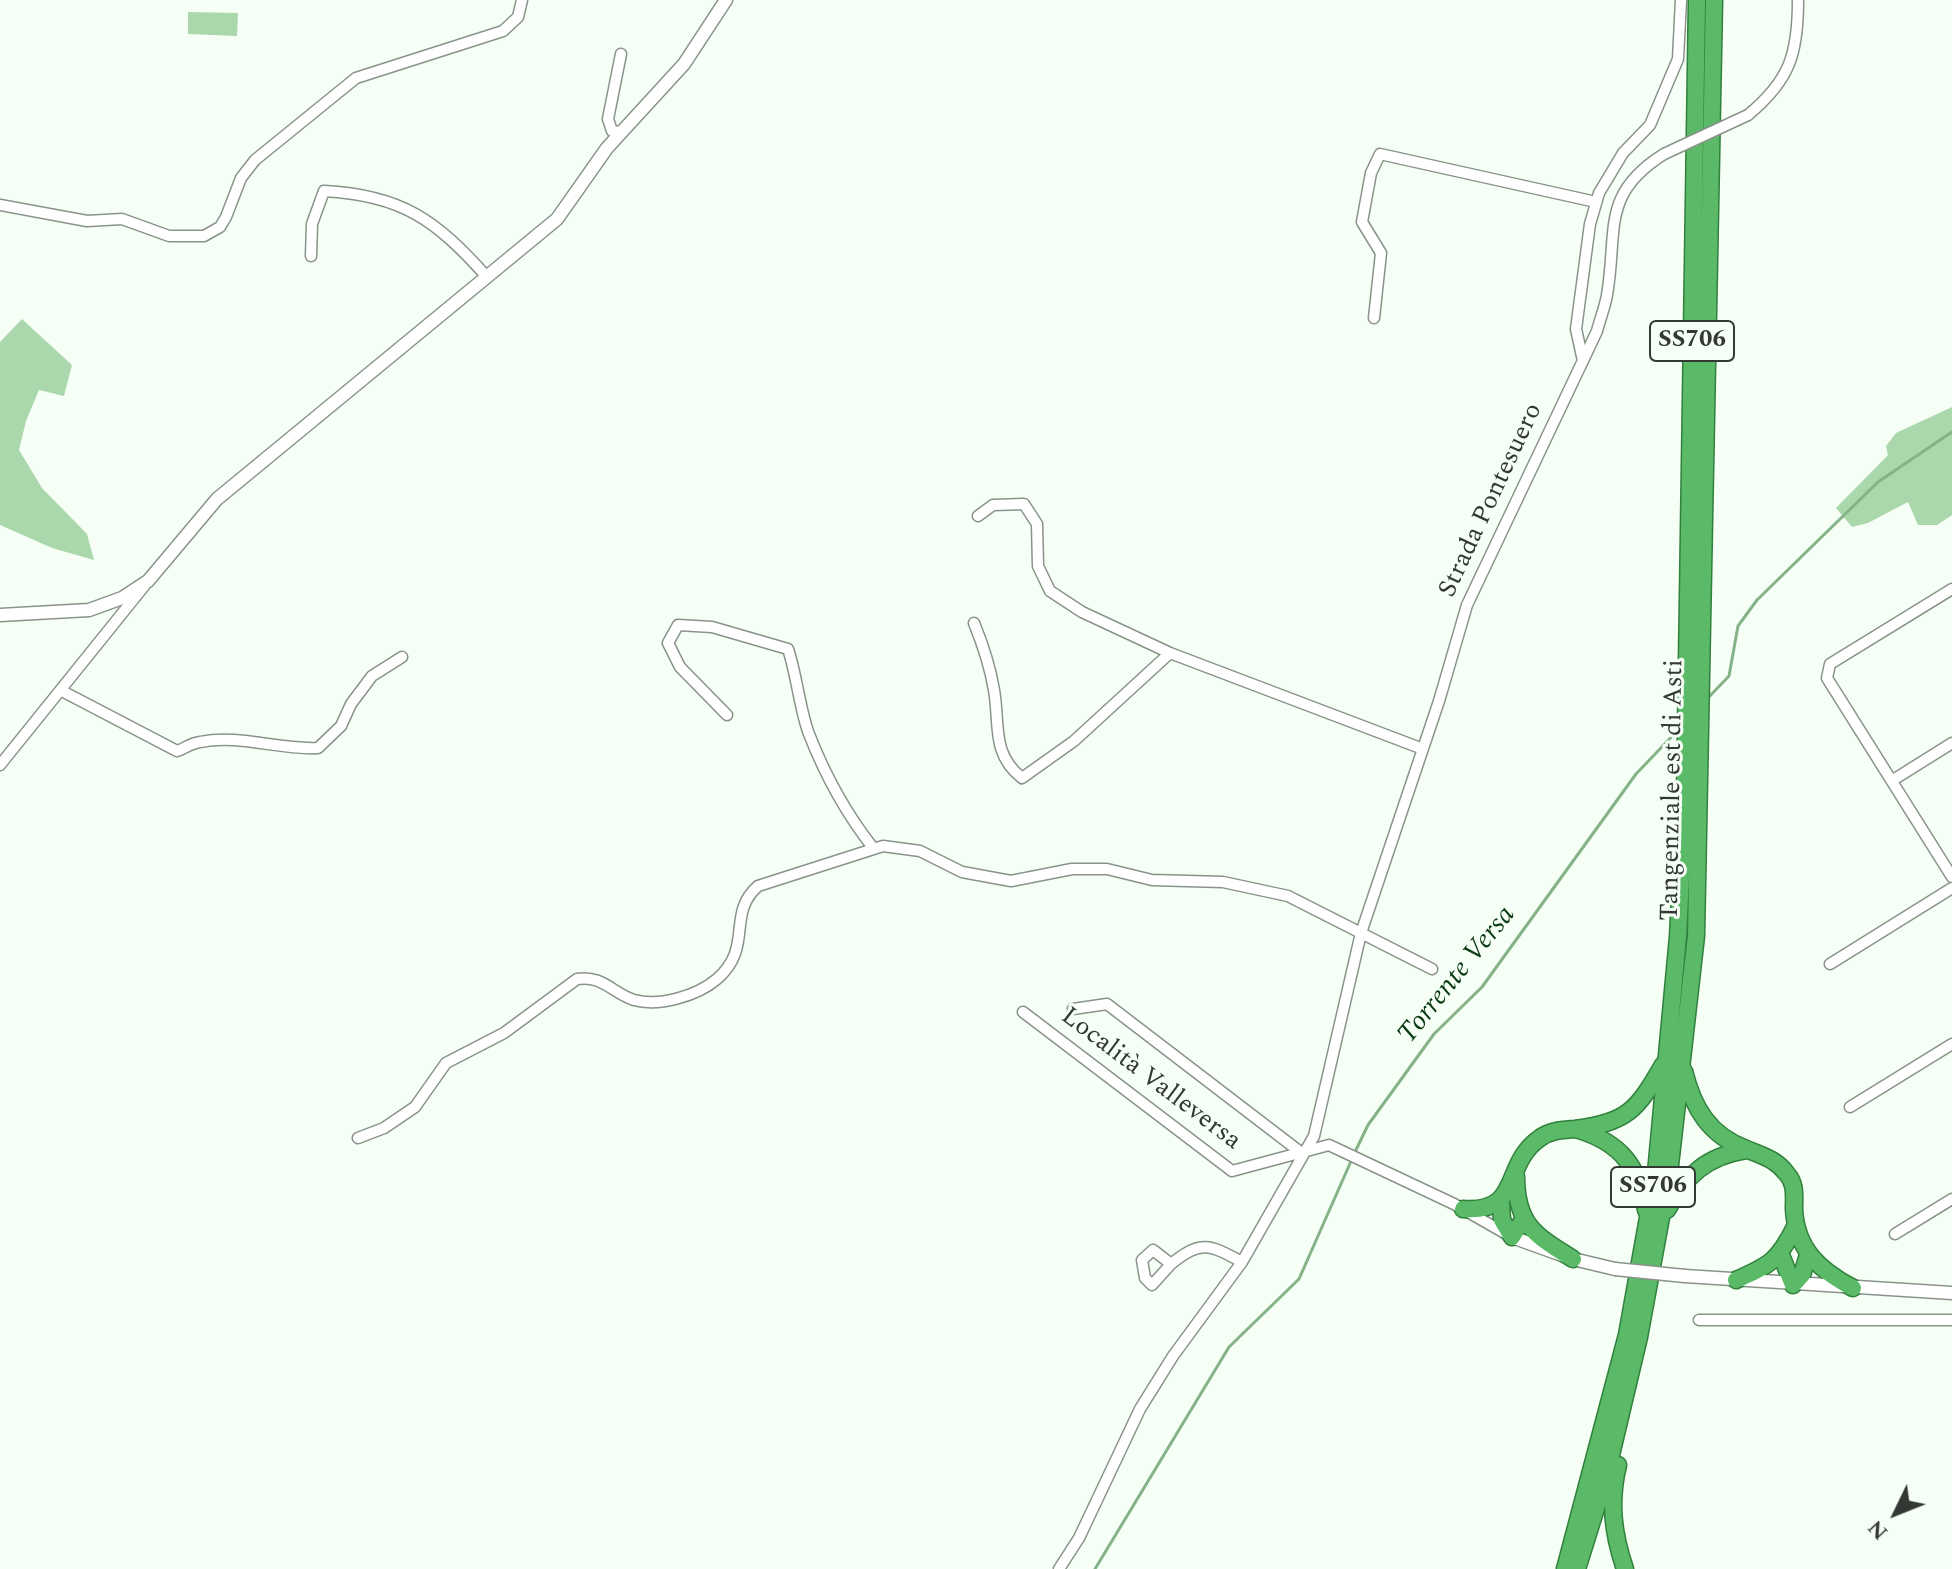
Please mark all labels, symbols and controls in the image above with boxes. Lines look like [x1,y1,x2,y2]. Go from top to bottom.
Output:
road number: SS706 [1650,321,1734,361]
street label: Strada Pontesuero [1433,399,1551,603]
street label: Tangenziale est di Asti [1656,659,1692,921]
water label: Torrente Versa [1392,900,1524,1052]
street label: Località Valleversa [1054,1002,1246,1158]
road number: SS706 [1611,1167,1695,1207]
north arrow [1856,1473,1936,1553]
text: N [1860,1512,1896,1548]

